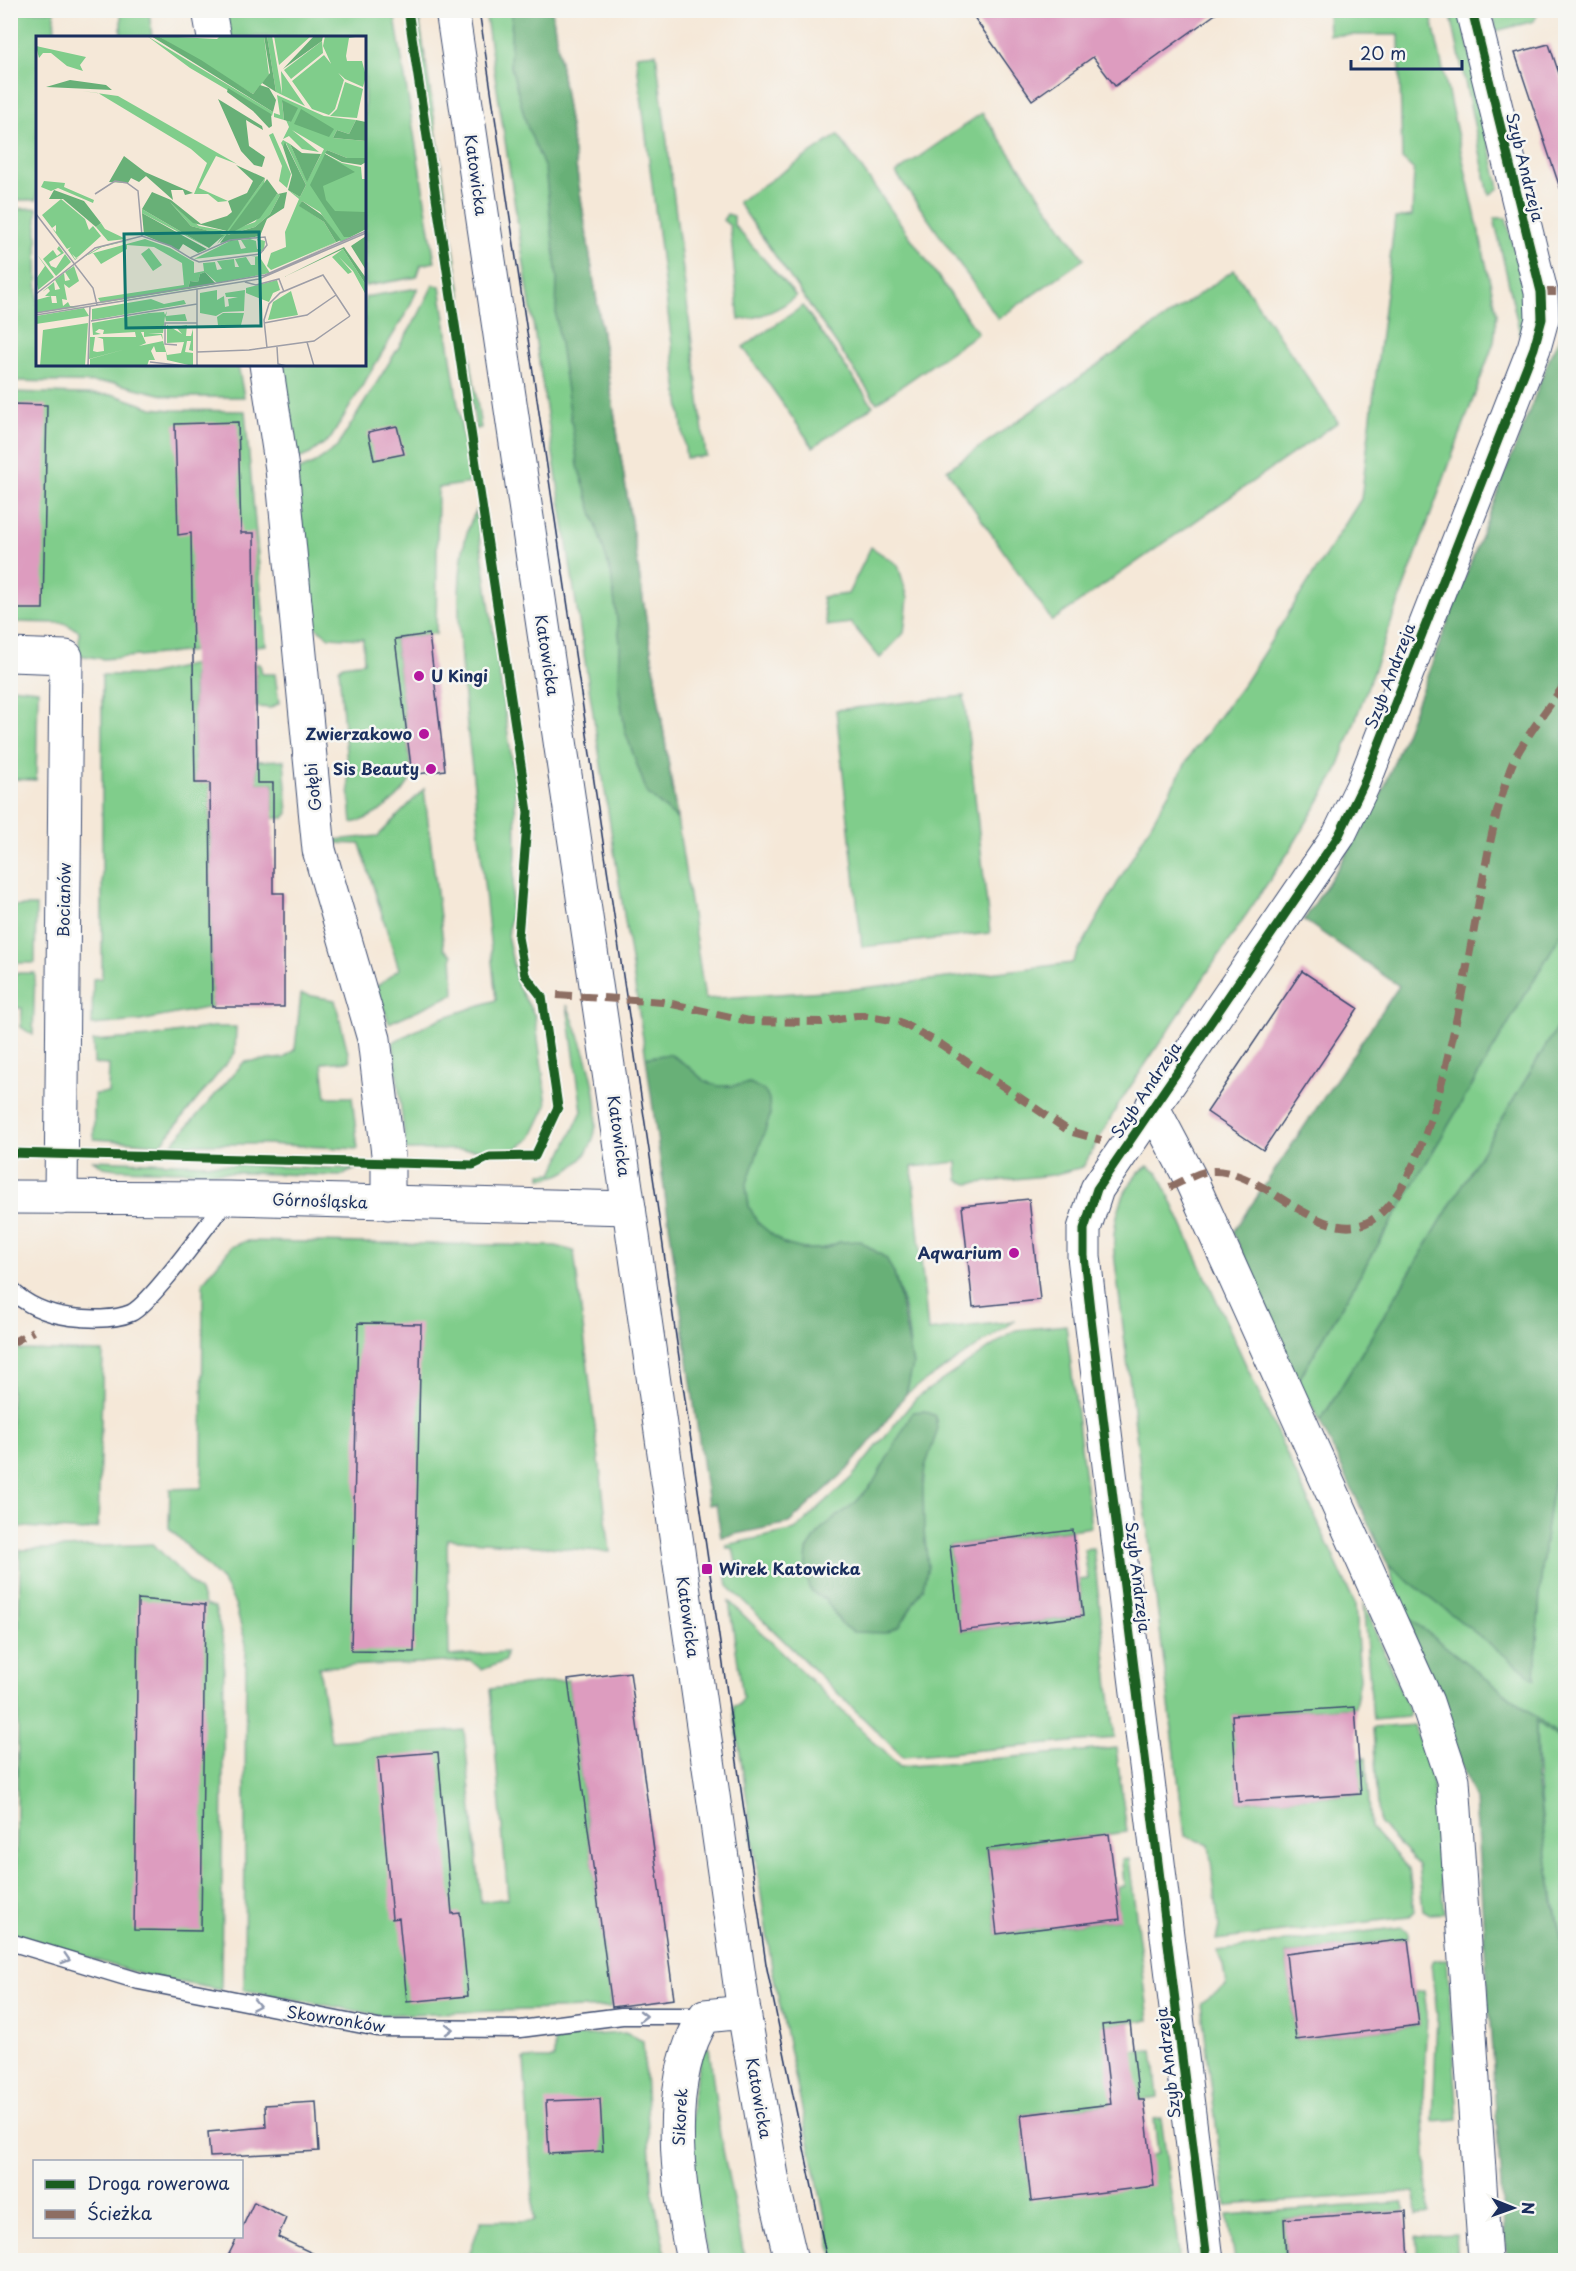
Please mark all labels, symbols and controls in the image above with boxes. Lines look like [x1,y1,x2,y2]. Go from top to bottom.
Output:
scale bar [1351,33,1462,71]
inset map [36,36,366,366]
text: 20 m [1360,39,1406,66]
street label: Szyb Andrzeja [1501,110,1551,224]
street label: Katowicka [459,133,495,217]
street label: Katowicka [530,613,566,697]
street label: Szyb Andrzeja [1358,619,1420,732]
place label: U Kingi [431,663,488,687]
marker: U Kingi [412,669,426,683]
place label: Zwierzakowo [306,721,412,745]
marker: Zwierzakowo [417,727,431,741]
place label: Sis Beauty [333,756,419,780]
street label: Gołębi [298,762,326,813]
marker: Sis Beauty [424,762,438,776]
street label: Bocianów [50,862,76,937]
street label: Szyb Andrzeja [1104,1036,1186,1142]
street label: Katowicka [602,1094,638,1178]
street label: Górnośląska [272,1186,368,1214]
place label: Aqwarium [918,1240,1002,1264]
marker: Aqwarium [1007,1246,1021,1260]
street label: Szyb Andrzeja [1120,1520,1158,1634]
place label: Wirek Katowicka [719,1556,861,1580]
marker: Wirek Katowicka [700,1562,714,1576]
street label: Katowicka [671,1575,707,1659]
one-way arrow [61,1952,71,1964]
one-way arrow [251,1998,261,2011]
street label: Skowronków [285,1998,387,2038]
street label: Szyb Andrzeja [1148,2006,1186,2120]
one-way arrow [638,2010,647,2022]
one-way arrow [444,2023,453,2035]
street label: Katowicka [741,2055,779,2140]
street label: Sikorek [666,2087,693,2146]
legend [33,2160,243,2238]
text: Droga rowerowa [87,2169,230,2196]
north arrow [1483,2178,1543,2238]
text: Ścieżka [87,2199,153,2226]
text: N [1517,2202,1541,2215]

